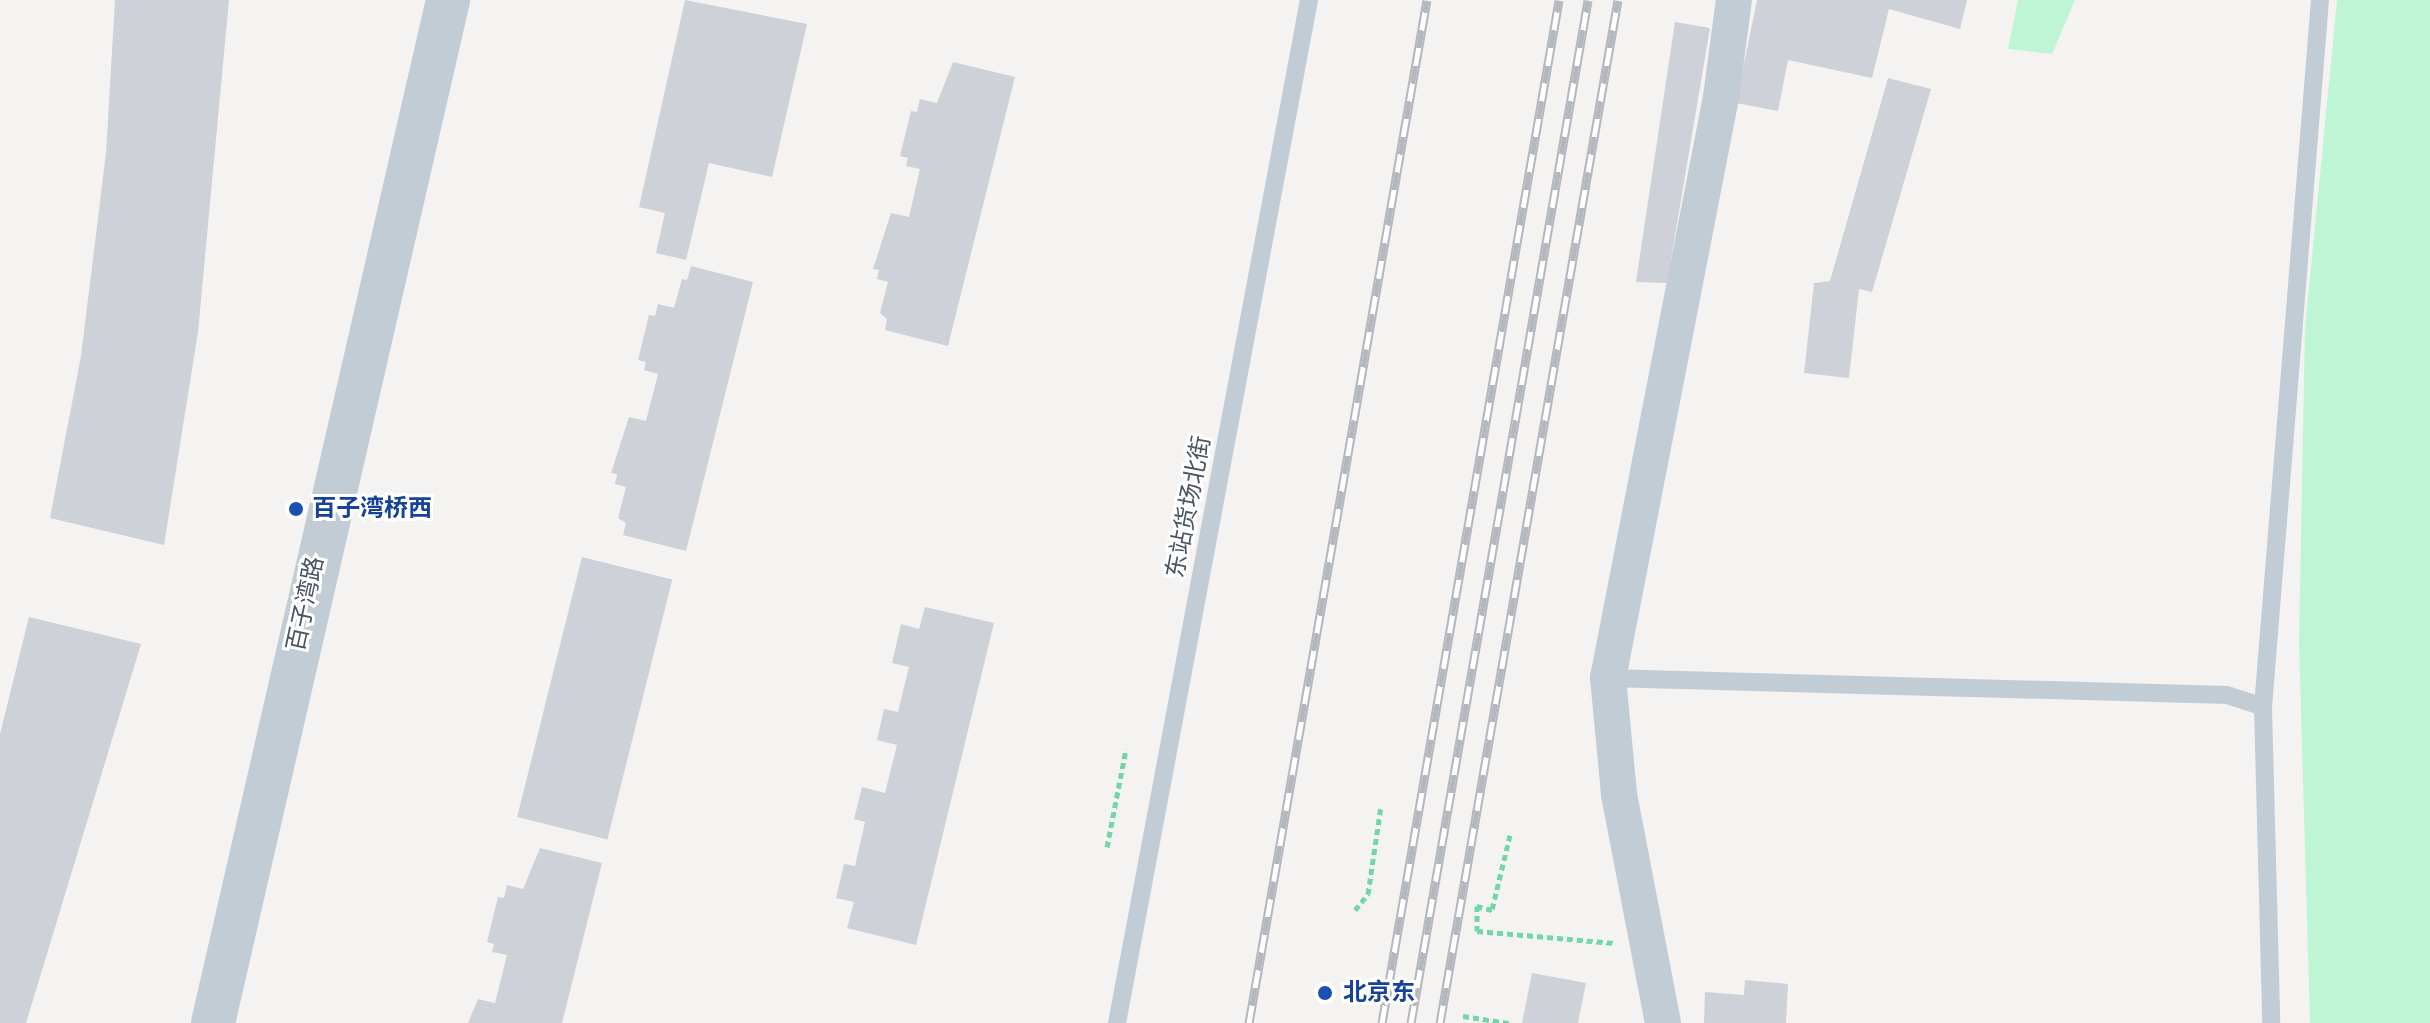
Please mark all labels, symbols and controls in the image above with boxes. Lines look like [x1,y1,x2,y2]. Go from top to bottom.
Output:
street label: 东站货场北街 [1161,434,1217,580]
place label: 百子湾桥西 [312,495,432,523]
marker: 百子湾桥西 [287,500,305,518]
street label: 百子湾路 [282,554,330,654]
place label: 北京东 [1343,979,1415,1007]
marker: 北京东 [1314,982,1336,1004]

